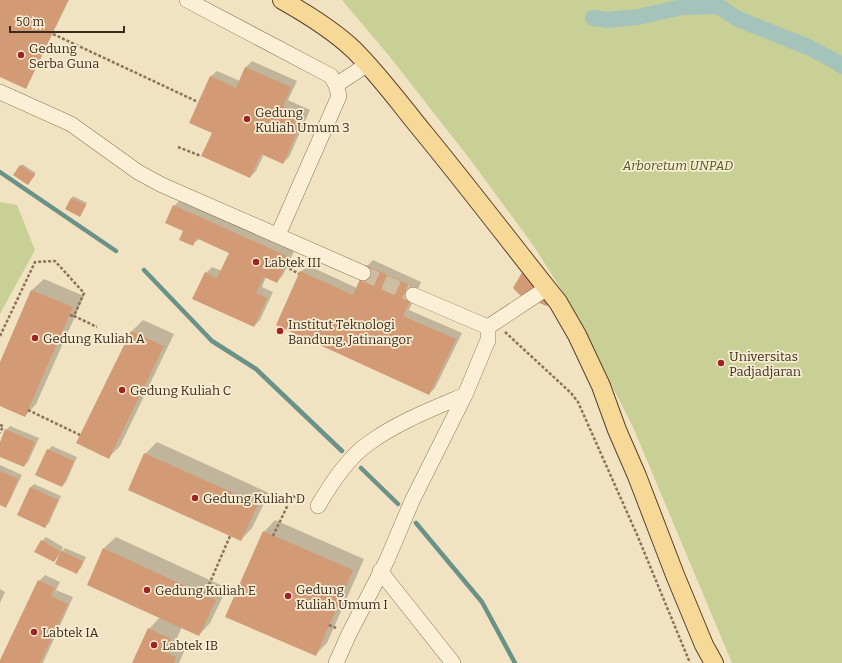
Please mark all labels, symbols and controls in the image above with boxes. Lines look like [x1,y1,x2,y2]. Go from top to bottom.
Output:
scale bar [10,8,124,34]
text: 50 m [16,15,45,29]
place label: Gedung Serba Guna [29,41,99,71]
marker: Gedung Serba Guna [16,50,26,60]
place label: Gedung Kuliah Umum 3 [255,105,350,135]
marker: Gedung Kuliah Umum 3 [242,114,252,124]
park label: Arboretum UNPAD [622,158,733,173]
place label: Labtek III [264,255,321,270]
marker: Labtek III [251,257,261,267]
place label: Institut Teknologi Bandung, Jatinangor [288,317,412,347]
marker: Institut Teknologi Bandung, Jatinangor [275,326,285,336]
place label: Gedung Kuliah A [43,331,146,346]
marker: Gedung Kuliah A [30,333,40,343]
place label: Universitas Padjadjaran [729,349,802,379]
marker: Universitas Padjadjaran [716,358,726,368]
place label: Gedung Kuliah C [130,383,231,398]
marker: Gedung Kuliah C [117,385,127,395]
place label: Gedung Kuliah D [203,491,305,506]
marker: Gedung Kuliah D [190,493,200,503]
place label: Gedung Kuliah Umum I [296,582,388,612]
place label: Gedung Kuliah E [155,583,256,598]
marker: Gedung Kuliah E [142,585,152,595]
marker: Gedung Kuliah Umum I [283,591,293,601]
place label: Labtek IA [42,625,99,640]
marker: Labtek IA [29,627,39,637]
place label: Labtek IB [162,638,218,653]
marker: Labtek IB [149,640,159,650]

